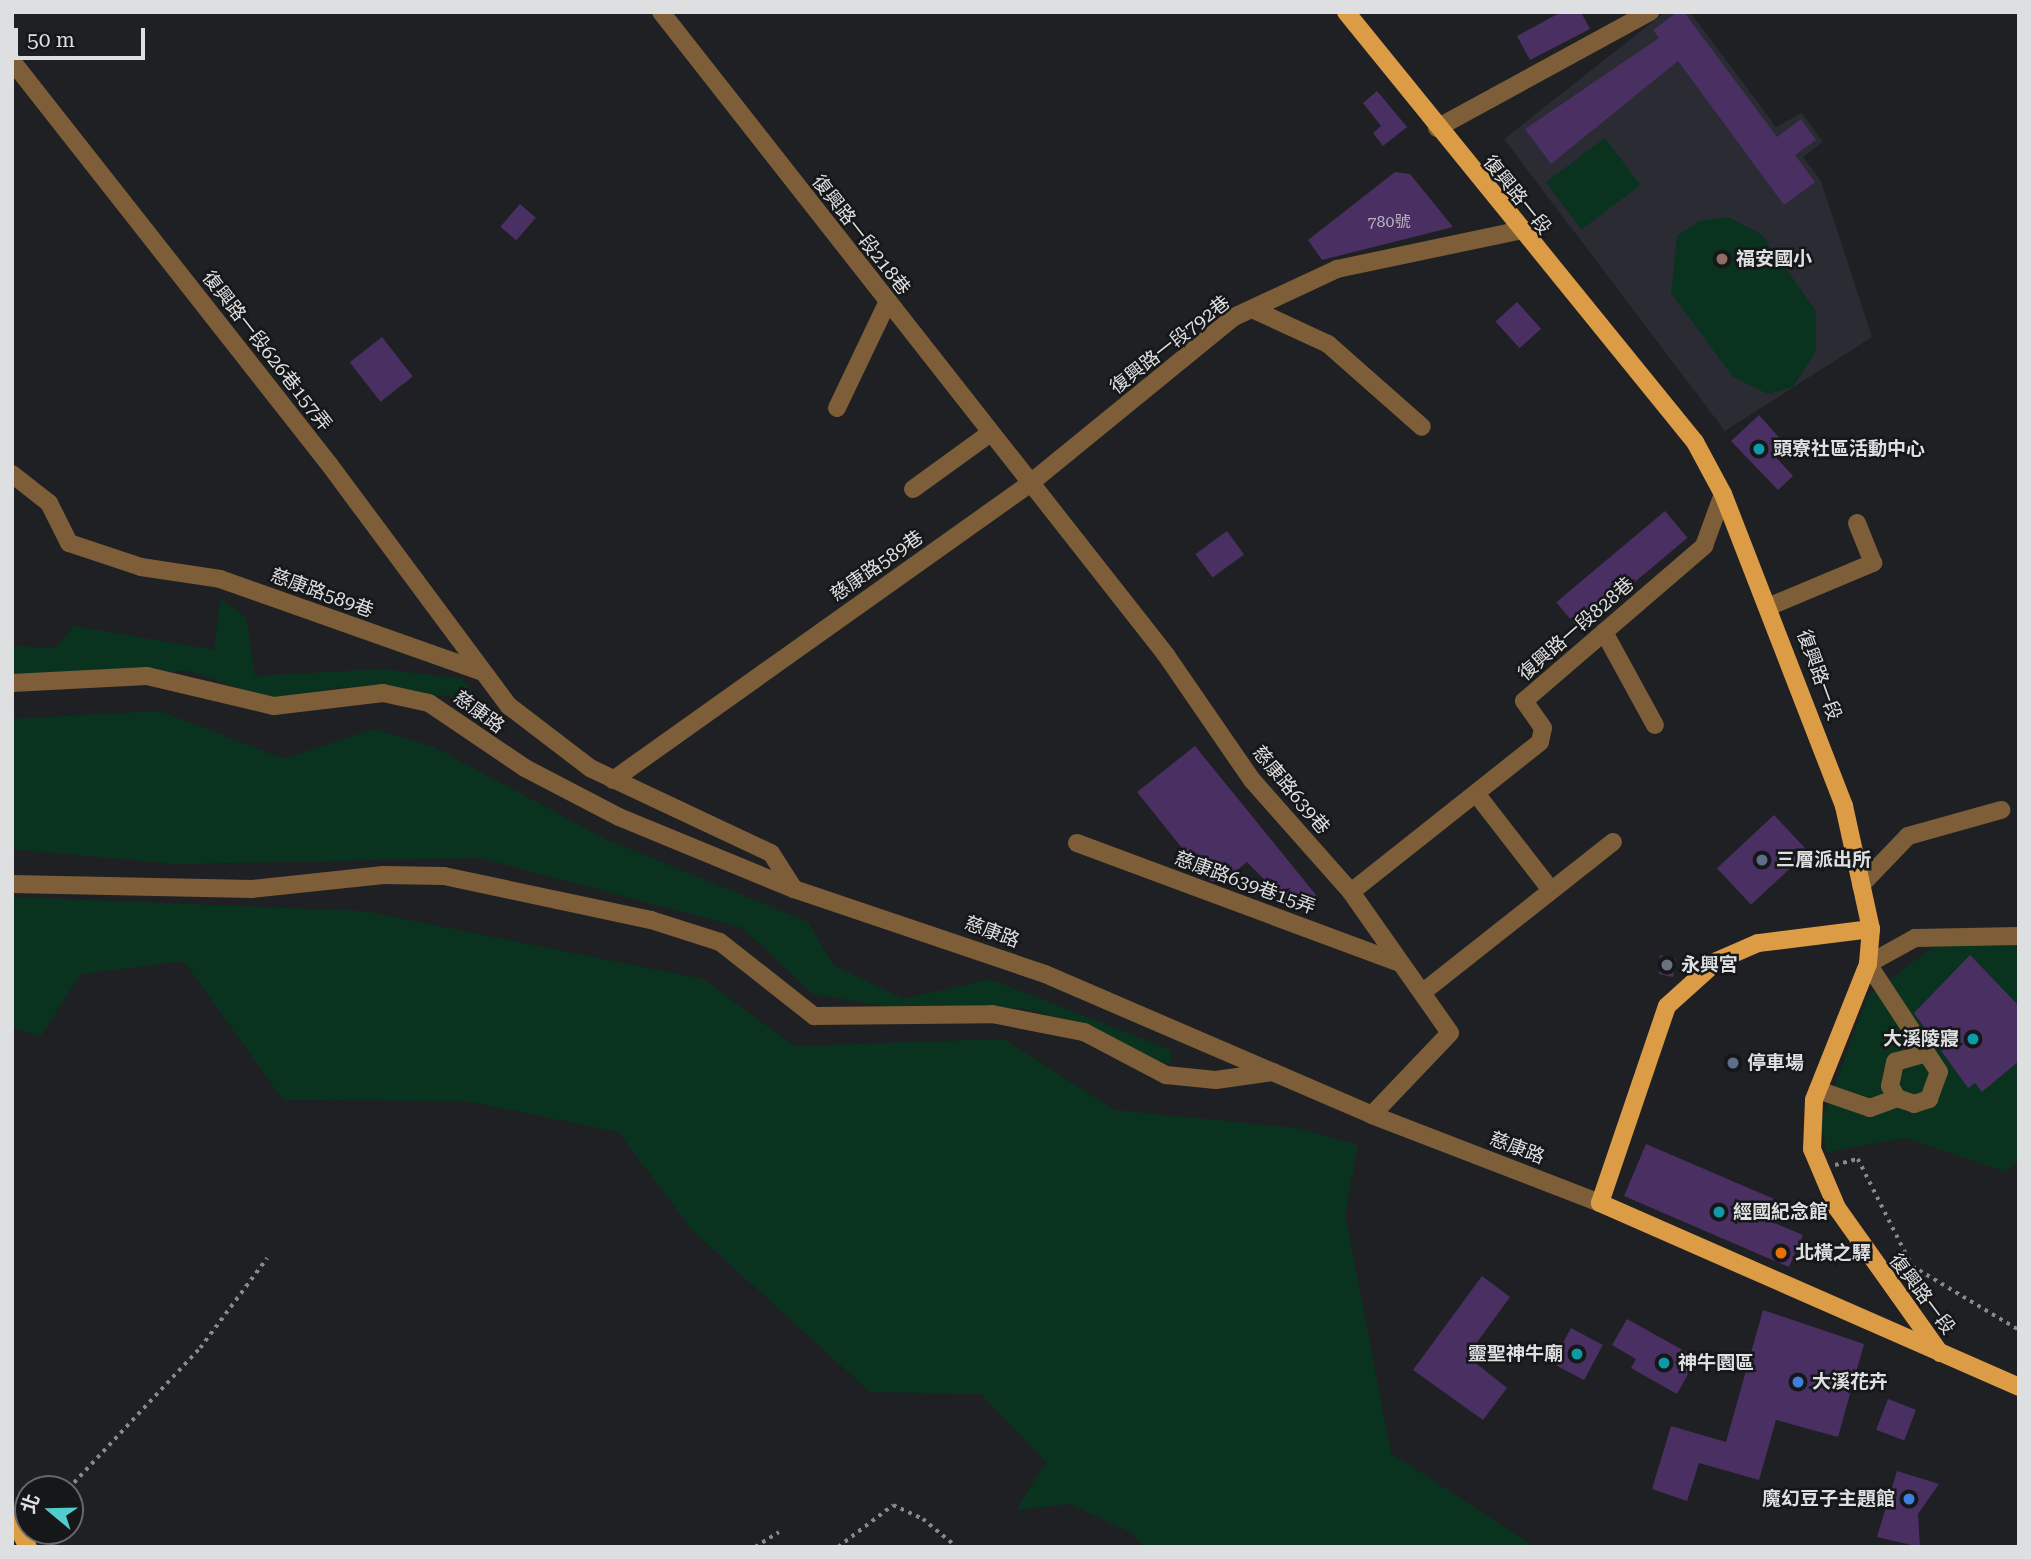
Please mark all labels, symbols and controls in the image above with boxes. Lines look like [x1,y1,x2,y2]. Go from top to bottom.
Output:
scale bar [18,14,149,58]
text: 50 m [27,28,75,52]
street label: 復興路一段 [1478,151,1556,239]
street label: 復興路一段218巷 [807,170,915,300]
house number: 780號 [1368,212,1410,232]
place label: 福安國小 [1736,248,1812,270]
marker: 福安國小 [1714,251,1730,267]
street label: 復興路一段626巷157弄 [197,266,337,436]
street label: 復興路一段792巷 [1105,291,1235,399]
place label: 頭寮社區活動中心 [1773,438,1925,460]
marker: 頭寮社區活動中心 [1751,441,1767,457]
street label: 慈康路589巷 [826,526,928,606]
street label: 慈康路589巷 [267,564,377,622]
street label: 復興路一段828巷 [1513,573,1639,685]
street label: 復興路一段 [1792,626,1846,724]
street label: 慈康路 [449,686,509,738]
street label: 慈康路639巷 [1248,741,1334,839]
street label: 慈康路639巷15弄 [1171,847,1319,919]
place label: 三層派出所 [1776,849,1871,871]
marker: 三層派出所 [1754,852,1770,868]
street label: 慈康路 [961,912,1023,952]
place label: 永興宮 [1681,954,1738,976]
marker: 永興宮 [1659,957,1675,973]
place label: 大溪陵寢 [1883,1028,1959,1050]
marker: 大溪陵寢 [1965,1031,1981,1047]
place label: 停車場 [1747,1052,1804,1074]
marker: 停車場 [1725,1055,1741,1071]
street label: 慈康路 [1486,1127,1548,1169]
place label: 經國紀念館 [1733,1201,1828,1223]
marker: 經國紀念館 [1711,1204,1727,1220]
place label: 北橫之驛 [1795,1242,1871,1264]
marker: 北橫之驛 [1773,1245,1789,1261]
street label: 復興路一段 [1884,1249,1960,1339]
place label: 靈聖神牛廟 [1468,1343,1563,1365]
marker: 靈聖神牛廟 [1569,1346,1585,1362]
place label: 神牛園區 [1678,1352,1754,1374]
marker: 神牛園區 [1656,1355,1672,1371]
place label: 大溪花卉 [1812,1371,1888,1393]
marker: 大溪花卉 [1790,1374,1806,1390]
north arrow [14,1475,84,1545]
place label: 魔幻豆子主題館 [1762,1488,1895,1510]
text: 北 [17,1491,45,1516]
marker: 魔幻豆子主題館 [1901,1491,1917,1507]

